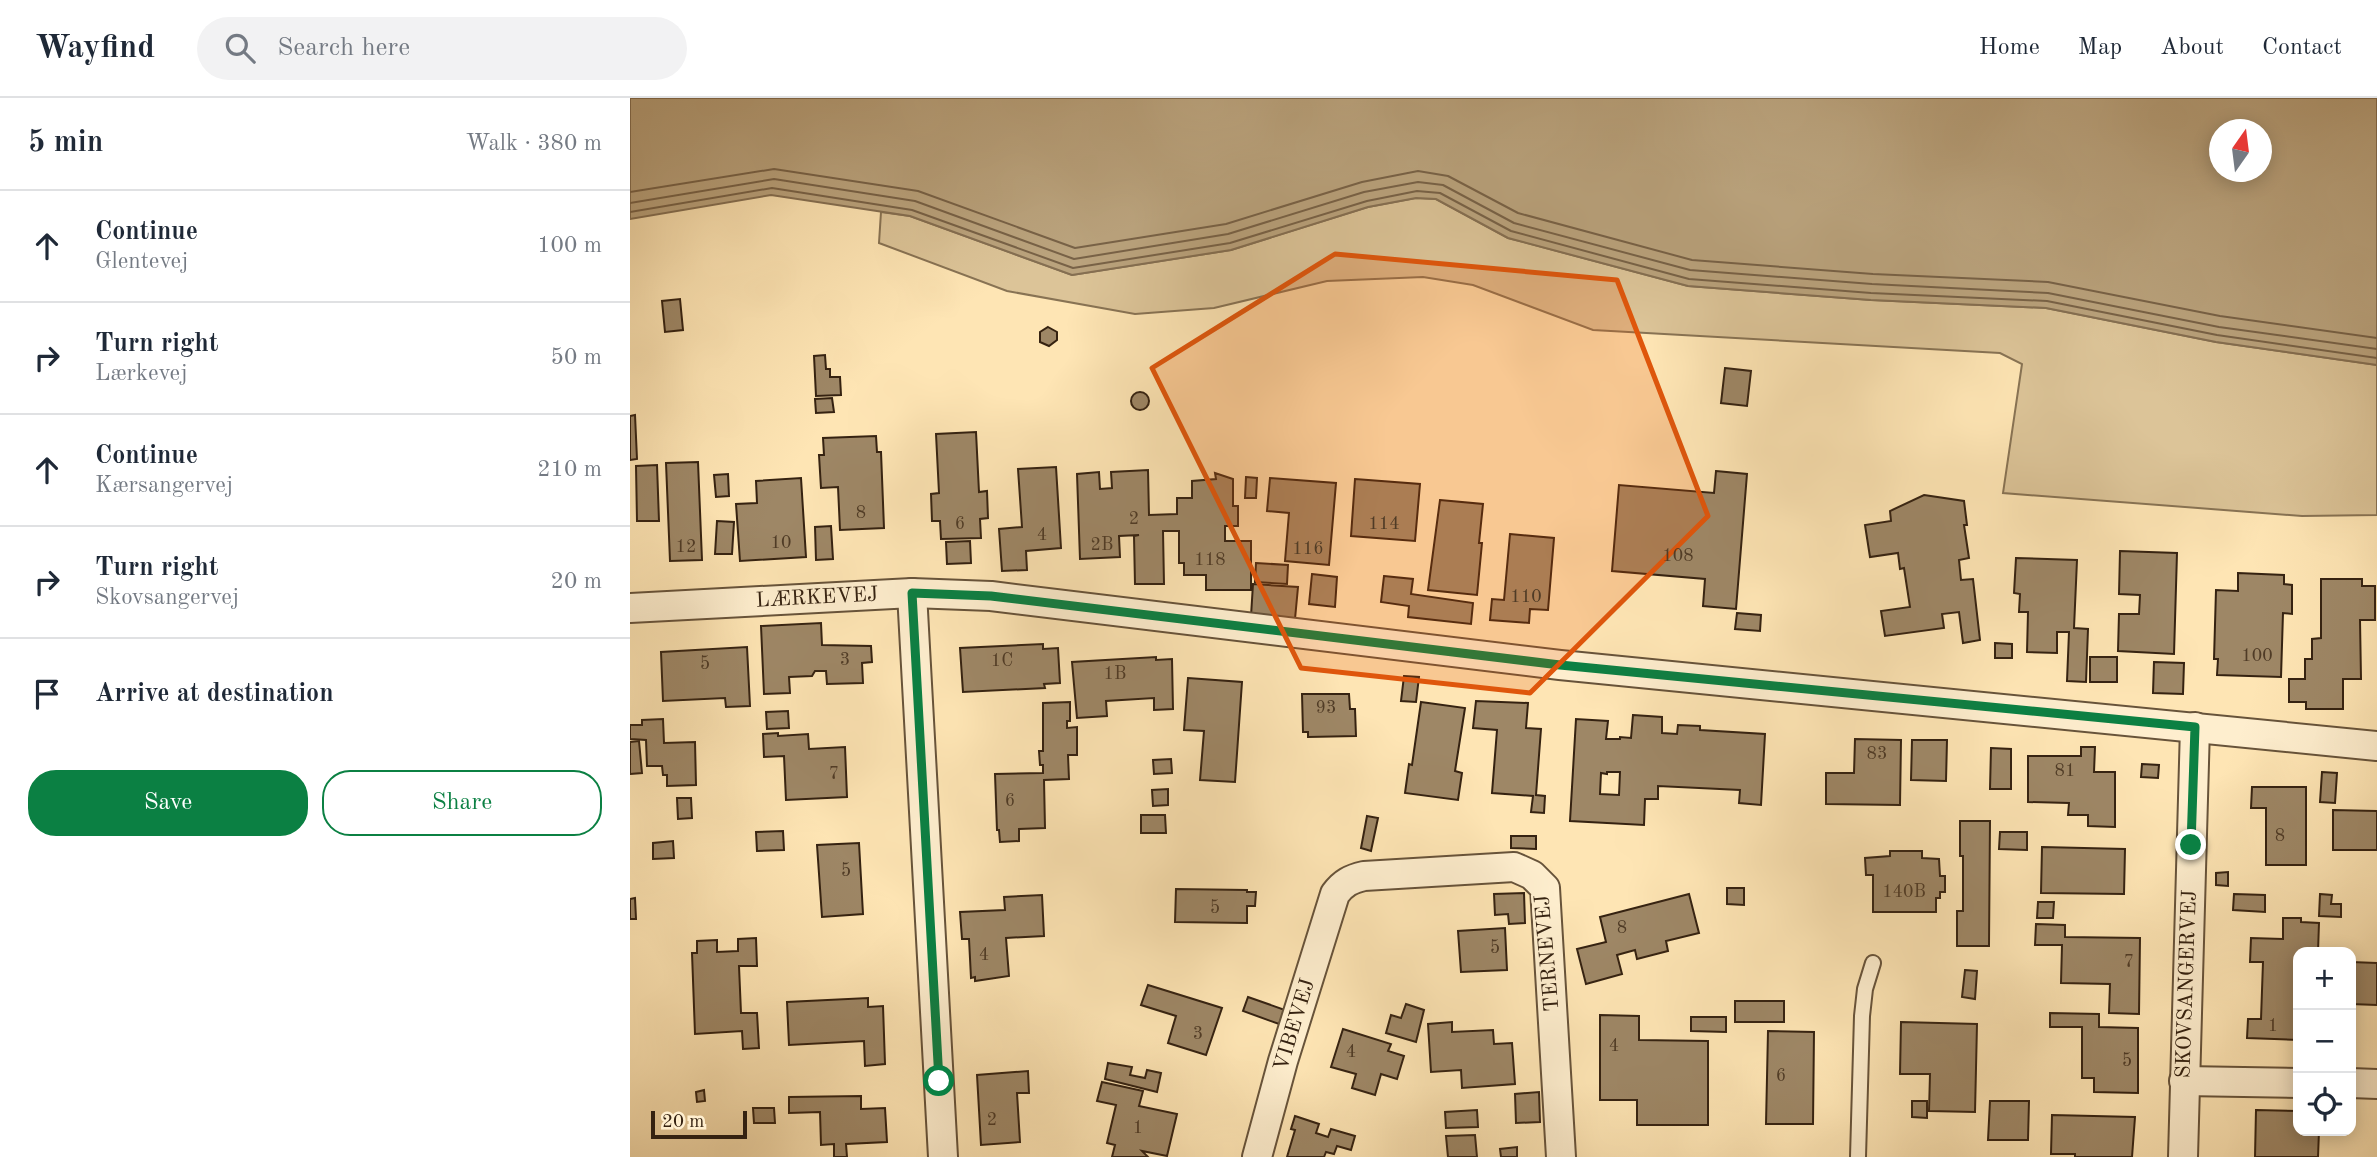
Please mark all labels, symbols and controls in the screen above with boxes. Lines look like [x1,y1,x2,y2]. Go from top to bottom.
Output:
search box [197,17,687,80]
icon: search [221,29,259,67]
text: Wayfind [35,32,155,65]
text: Search here [277,35,410,61]
text: Home [1979,36,2040,60]
text: Map [2078,36,2122,60]
text: About [2160,36,2224,60]
text: Contact [2262,36,2342,60]
north arrow [2209,119,2272,182]
text: 5 min [28,128,103,158]
text: Walk · 380 m [466,132,602,155]
text: Continue [95,219,198,245]
icon: ahead [28,227,66,265]
text: 100 m [537,234,602,257]
text: Glentevej [95,250,188,273]
text: Turn right [95,331,218,357]
icon: right [28,339,66,377]
text: 50 m [551,346,602,369]
text: Lærkevej [95,362,188,385]
text: Continue [95,443,198,469]
icon: ahead [28,451,66,489]
text: 210 m [537,458,602,481]
text: Kærsangervej [95,474,233,497]
house number: 8 [856,504,866,522]
house number: 2 [1129,510,1139,528]
house number: 6 [955,515,965,533]
house number: 114 [1368,515,1400,533]
house number: 4 [1037,526,1047,544]
house number: 10 [771,534,791,552]
house number: 2B [1091,536,1113,554]
house number: 12 [676,538,696,556]
house number: 116 [1292,540,1324,558]
house number: 108 [1662,547,1694,565]
house number: 118 [1194,551,1226,569]
text: Turn right [95,555,218,581]
icon: right [28,563,66,601]
text: 20 m [551,570,602,593]
street label: LÆRKEVEJ [755,584,879,612]
text: Skovsangervej [95,586,239,609]
house number: 110 [1510,588,1542,606]
house number: 100 [2241,647,2273,665]
house number: 3 [840,651,850,669]
house number: 1C [991,652,1013,670]
house number: 5 [700,655,710,673]
house number: 1B [1104,665,1126,683]
icon: arrive [28,675,66,713]
text: Arrive at destination [95,681,334,707]
house number: 93 [1316,699,1336,717]
house number: 83 [1867,745,1887,763]
house number: 81 [2055,762,2075,780]
house number: 7 [829,765,839,783]
button: Save [28,770,308,836]
button: Share [322,770,602,836]
house number: 6 [1005,792,1015,810]
house number: 8 [2275,827,2285,845]
route end [2175,829,2206,860]
house number: 5 [841,862,851,880]
house number: 140B [1882,883,1926,901]
street label: SKOVSANGERVEJ [2173,889,2201,1079]
street label: TERNEVEJ [1532,894,1564,1012]
house number: 5 [1210,899,1220,917]
house number: 8 [1617,919,1627,937]
house number: 5 [1490,939,1500,957]
house number: 4 [979,946,989,964]
map controls [2293,947,2356,1136]
button: + [2293,947,2356,1010]
house number: 7 [2124,953,2134,971]
street label: VIBEVEJ [1271,976,1319,1074]
button: − [2293,1010,2356,1073]
house number: 1 [2268,1017,2278,1035]
house number: 3 [1193,1025,1203,1043]
house number: 4 [1609,1037,1619,1055]
house number: 4 [1346,1043,1356,1061]
house number: 5 [2122,1052,2132,1070]
route start [923,1065,954,1096]
house number: 6 [1776,1067,1786,1085]
button: locate [2293,1073,2356,1136]
scale bar [651,1108,747,1140]
house number: 2 [987,1111,997,1129]
text: 20 m [662,1113,704,1132]
house number: 1 [1133,1119,1143,1137]

